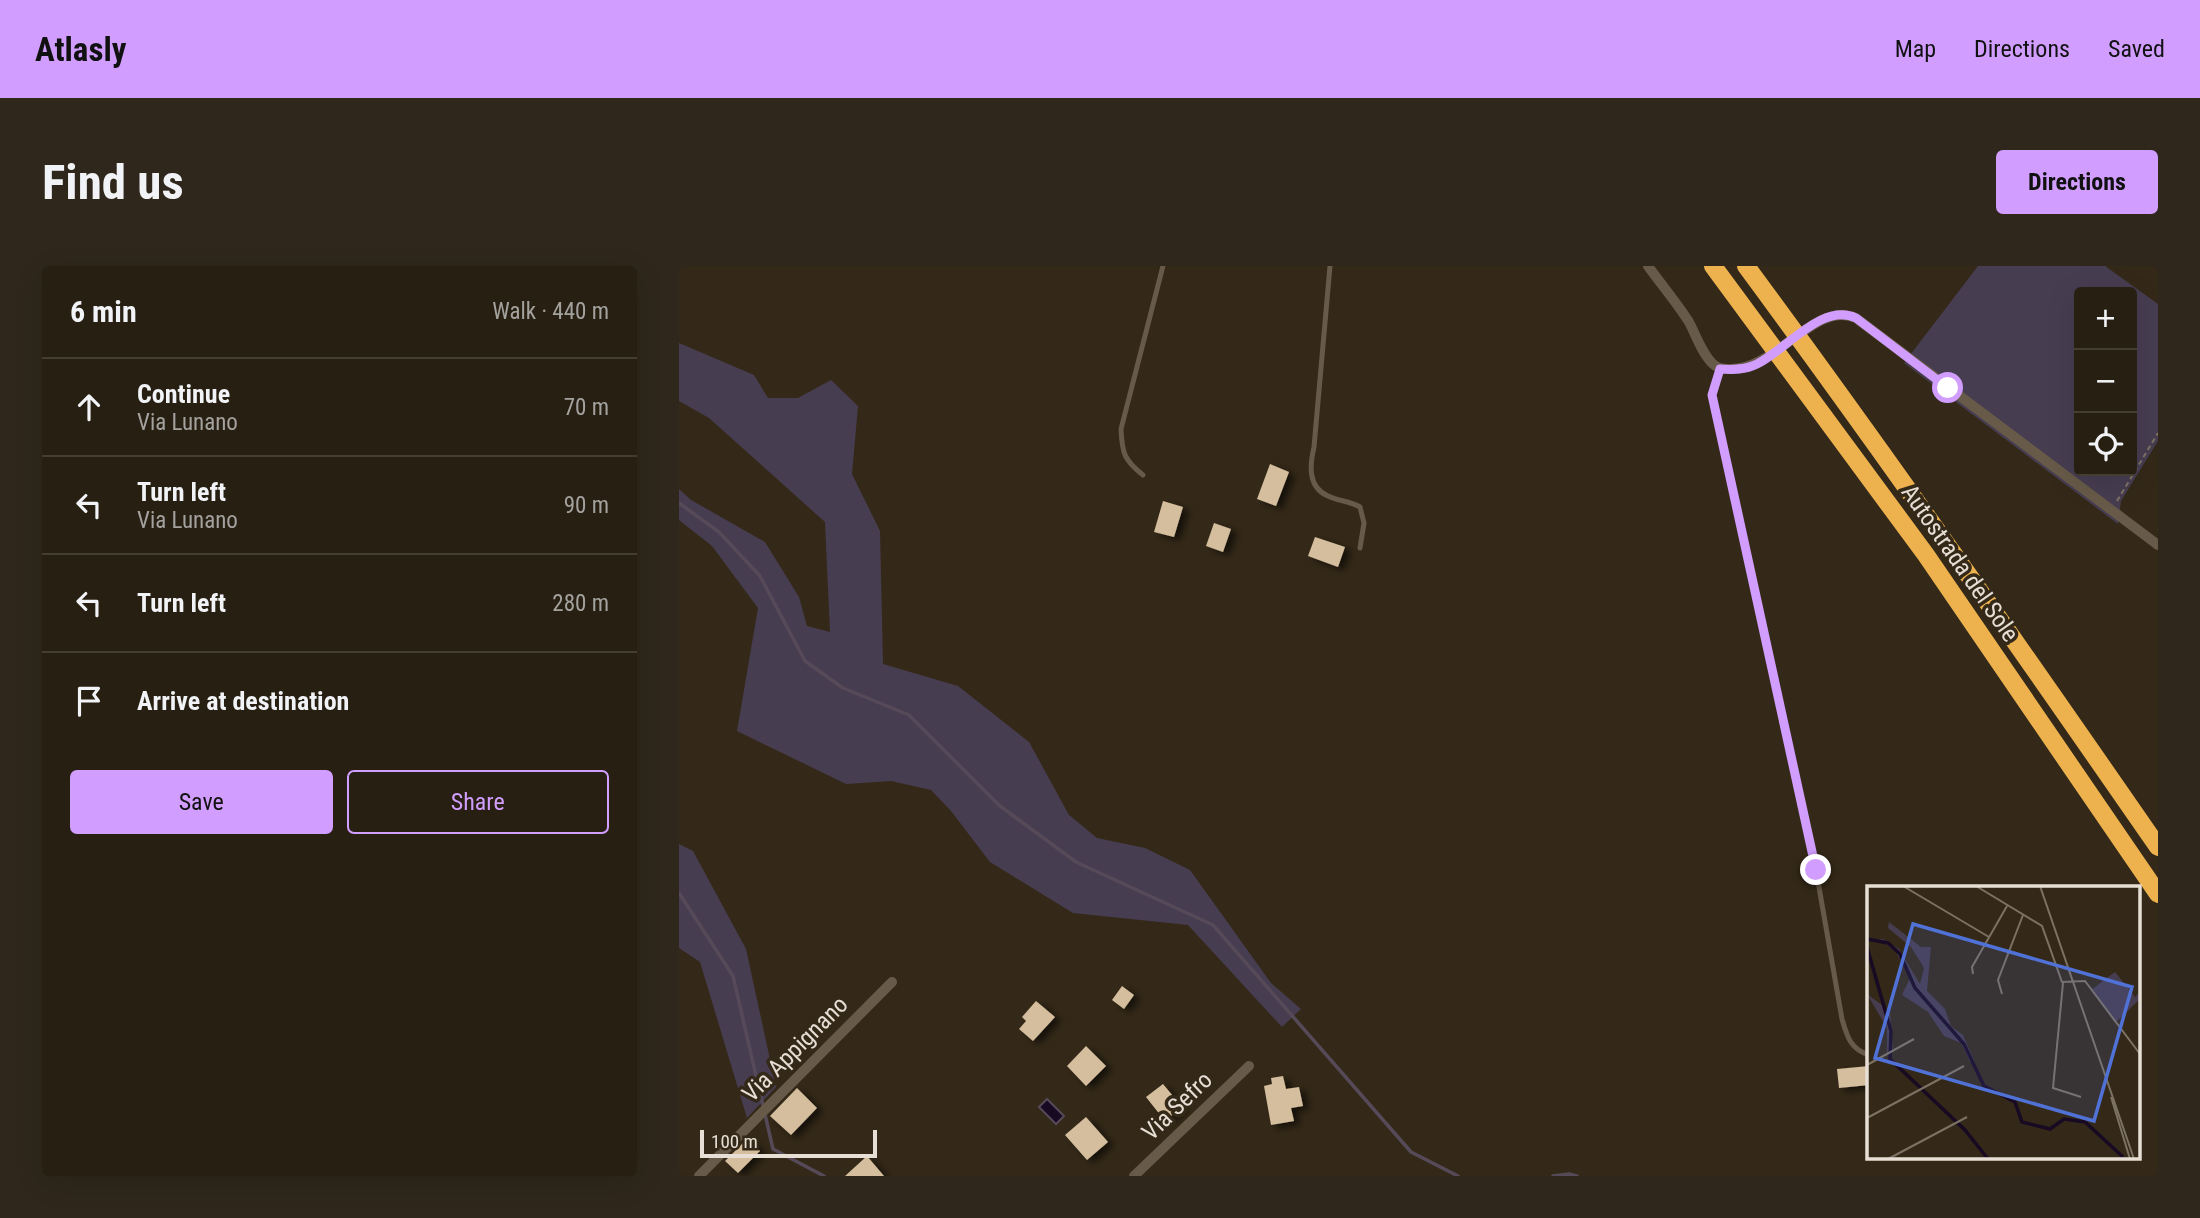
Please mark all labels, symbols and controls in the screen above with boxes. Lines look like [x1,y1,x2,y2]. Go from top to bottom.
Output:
text: Atlasly [35,30,126,69]
text: Map [1895,35,1936,63]
text: Directions [1974,35,2070,63]
text: Saved [2108,35,2165,63]
button: Directions [1996,150,2158,214]
text: Find us [42,154,184,211]
map controls [2074,287,2137,476]
button: + [2074,287,2137,350]
text: 6 min [70,294,137,329]
text: Walk · 440 m [492,298,609,325]
button: − [2074,350,2137,413]
route start [1932,372,1963,403]
text: Continue [137,379,230,409]
icon: ahead [70,388,108,426]
text: 70 m [564,394,609,421]
text: Via Lunano [137,409,238,436]
button: locate [2074,413,2137,476]
text: Turn left [137,477,226,507]
street label: Autostrada del Sole [1895,479,2025,647]
icon: left [70,486,108,524]
text: 90 m [564,492,609,519]
text: Via Lunano [137,507,238,534]
icon: left [70,584,108,622]
text: Turn left [137,588,226,618]
text: 280 m [552,590,609,617]
icon: arrive [70,682,108,720]
text: Arrive at destination [137,686,349,716]
button: Save [70,770,333,834]
button: Share [347,770,609,834]
route end [1800,854,1831,885]
inset map [1867,886,2141,1158]
street label: Via Appignano [736,990,854,1108]
street label: Via Sefro [1136,1066,1218,1146]
scale bar [700,1127,877,1159]
text: 100 m [711,1130,758,1153]

